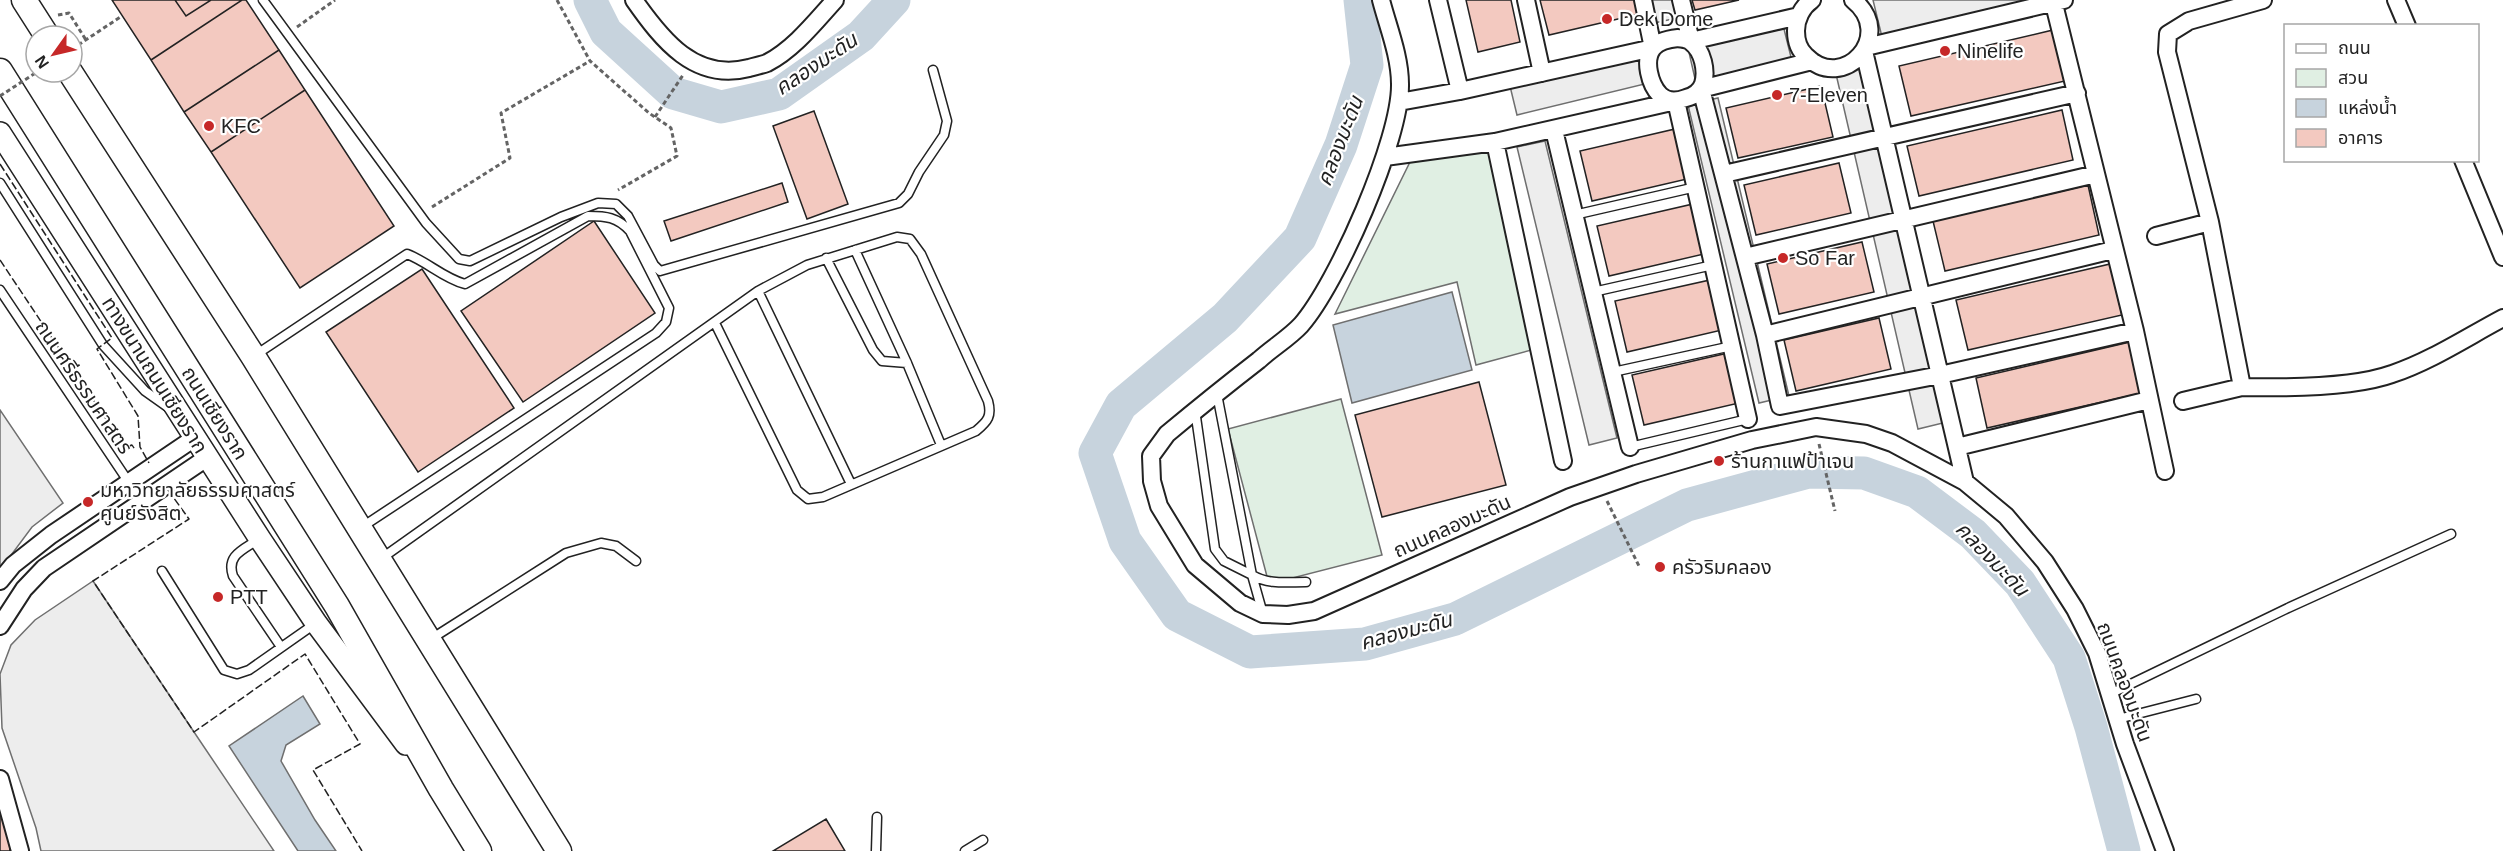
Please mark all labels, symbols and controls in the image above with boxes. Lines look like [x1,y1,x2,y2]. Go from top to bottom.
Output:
place label: Dek Dome [1619,8,1713,30]
marker: Dek Dome [1600,12,1614,26]
north arrow [24,24,84,84]
legend [2284,24,2479,162]
water label: คลองมะดัน [770,27,862,99]
text: ถนน [2338,38,2371,58]
place label: Ninelife [1957,40,2024,62]
marker: Ninelife [1938,44,1952,58]
text: N [32,53,52,72]
text: สวน [2338,68,2368,88]
place label: 7-Eleven [1789,84,1868,106]
marker: 7-Eleven [1770,88,1784,102]
water label: คลองมะดัน [1312,92,1368,189]
text: แหล่งน้ำ [2338,95,2397,118]
place label: KFC [221,115,261,137]
marker: KFC [202,119,216,133]
text: อาคาร [2338,128,2383,148]
place label: So Far [1795,247,1855,269]
marker: So Far [1776,251,1790,265]
street label: ทางขนานถนนเชียงราก [98,293,212,457]
street label: ถนนศรีธรรมศาสตร์ [31,316,137,459]
street label: ถนนเชียงราก [178,362,252,464]
place label: ร้านกาแฟป้าเจน [1731,450,1854,472]
marker: ร้านกาแฟป้าเจน [1712,454,1726,468]
place label: มหาวิทยาลัยธรรมศาสตร์ ศูนย์รังสิต [100,479,296,526]
street label: ถนนคลองมะดัน [1390,490,1514,562]
marker: มหาวิทยาลัยธรรมศาสตร์ ศูนย์รังสิต [81,495,95,509]
water label: คลองมะดัน [1951,517,2034,601]
place label: ครัวริมคลอง [1672,556,1772,578]
marker: ครัวริมคลอง [1653,560,1667,574]
place label: PTT [230,586,268,608]
marker: PTT [211,590,225,604]
water label: คลองมะดัน [1357,607,1455,654]
street label: ถนนคลองมะดัน [2093,619,2157,745]

